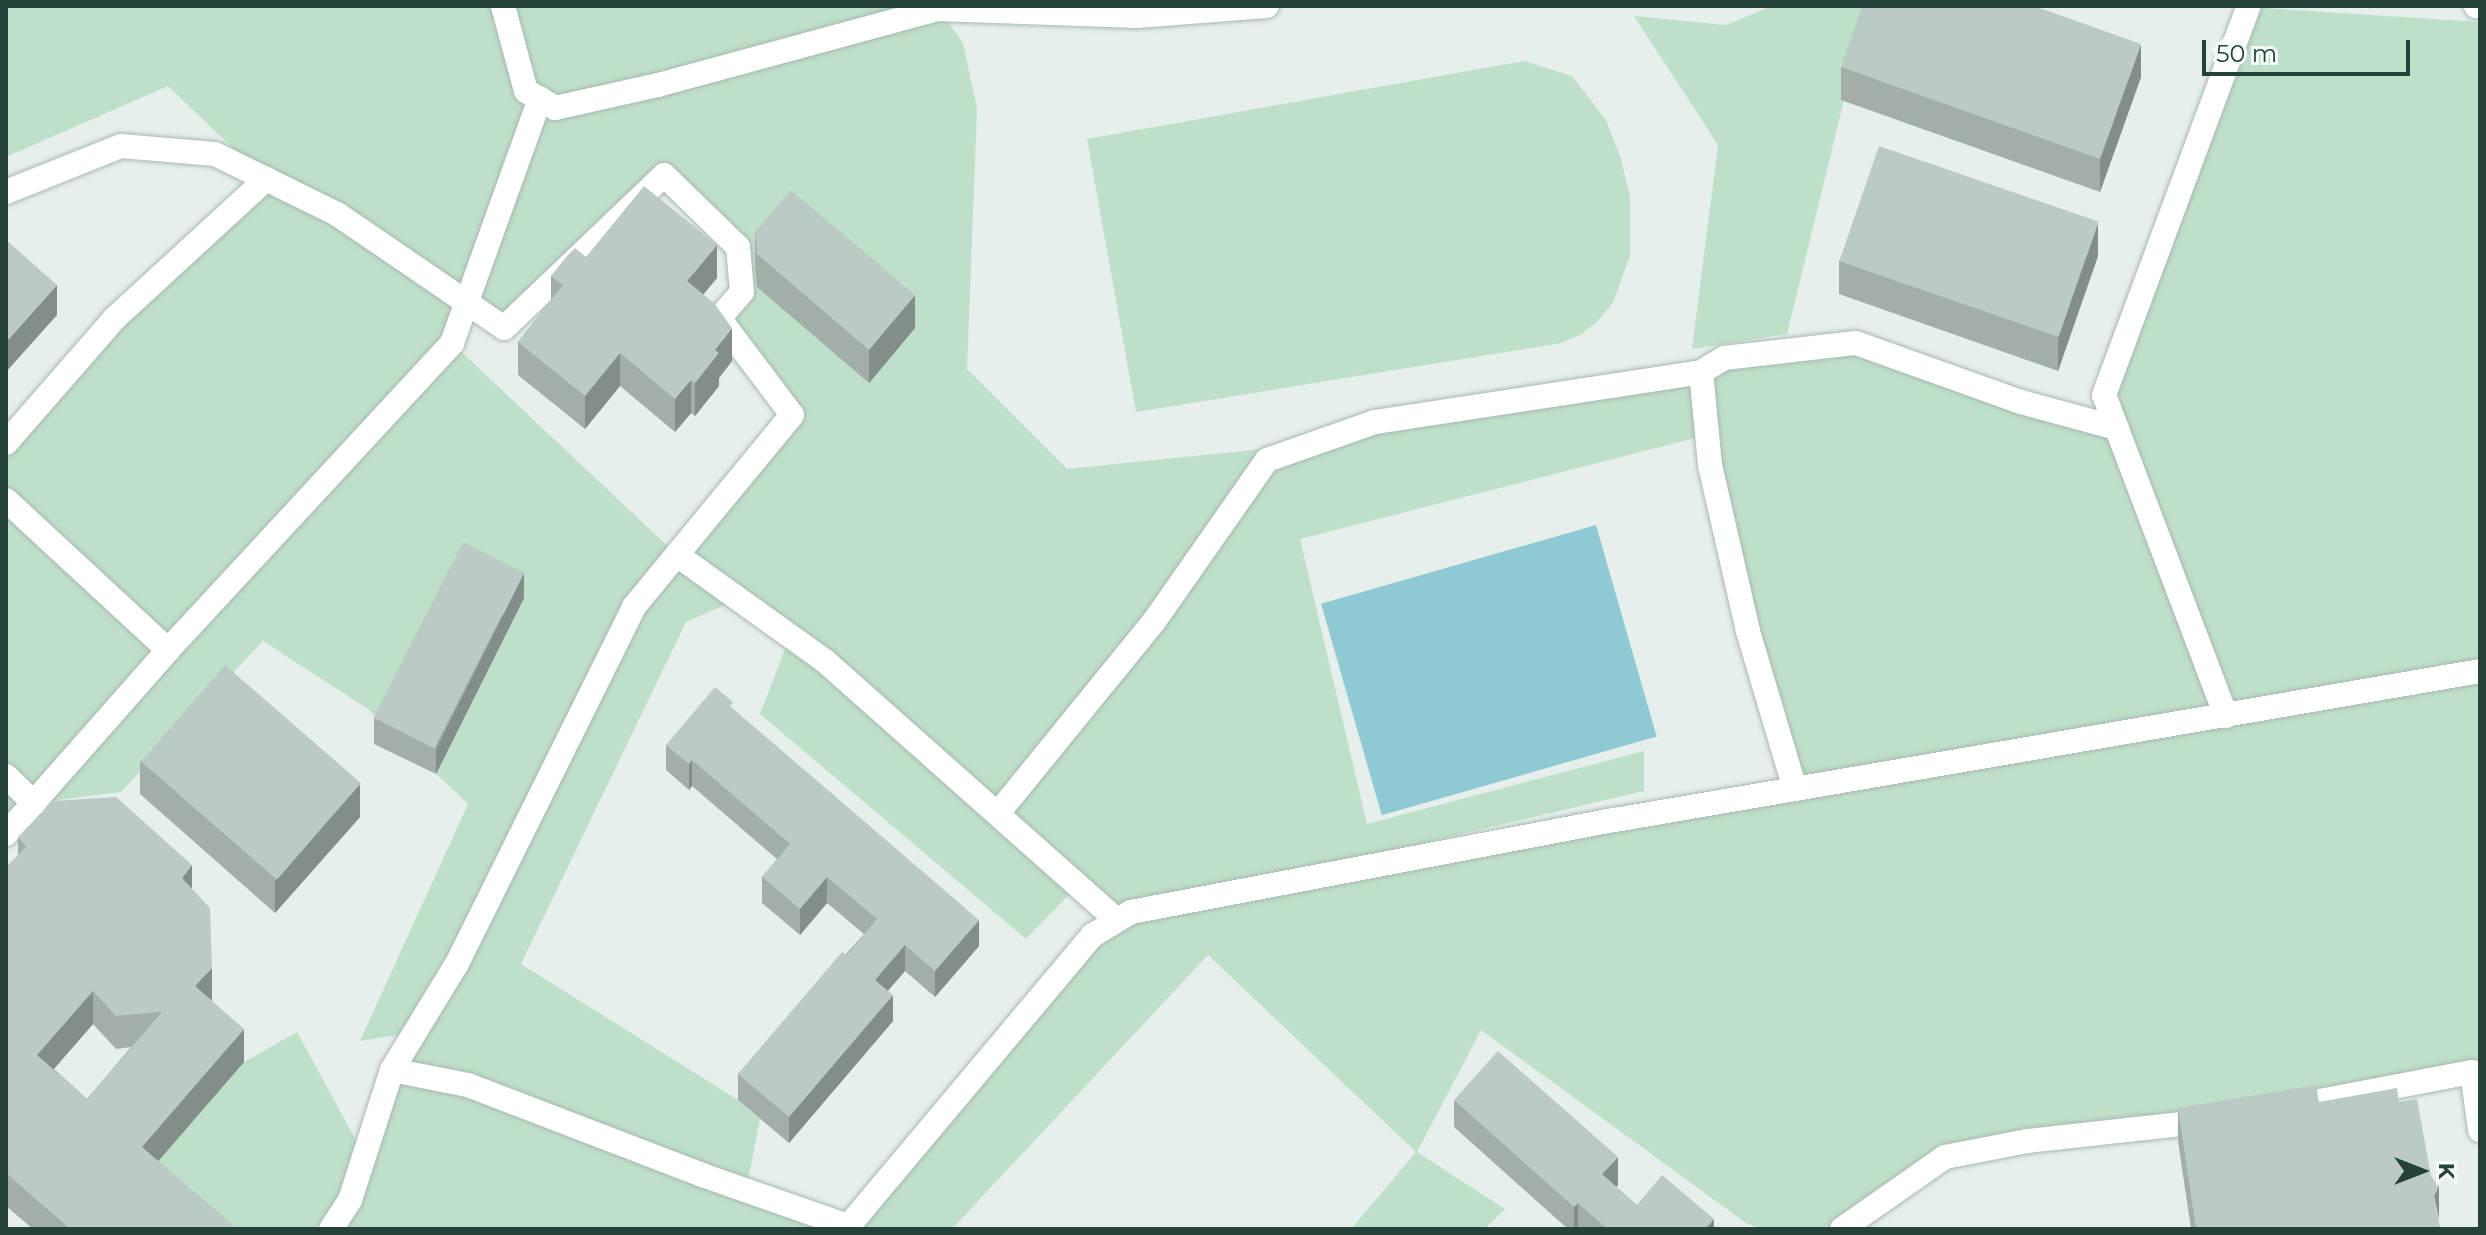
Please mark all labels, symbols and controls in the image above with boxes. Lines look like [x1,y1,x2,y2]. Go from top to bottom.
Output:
scale bar [2206,24,2414,74]
text: 50 m [2216,39,2277,68]
north arrow [2382,1131,2462,1211]
text: K [2433,1163,2460,1179]

